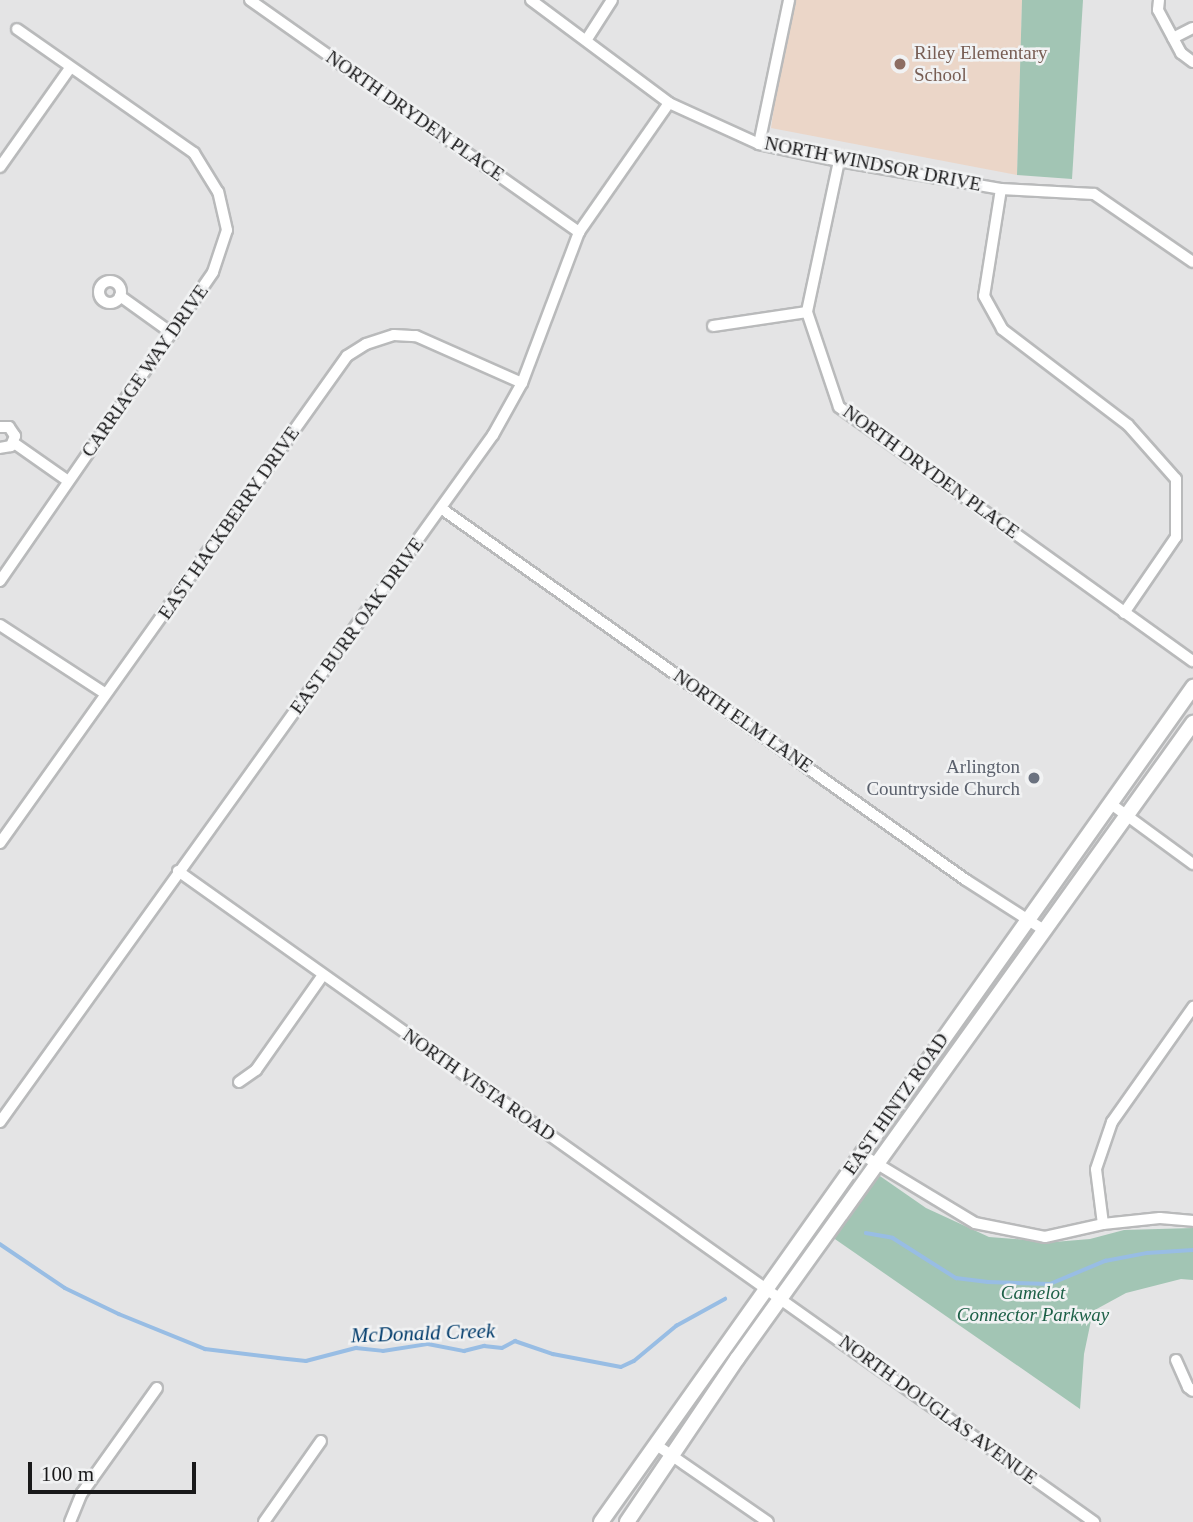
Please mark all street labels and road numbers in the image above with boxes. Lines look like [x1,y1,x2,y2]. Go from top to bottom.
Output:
street label: NORTH DRYDEN PLACE [322,46,508,186]
street label: NORTH WINDSOR DRIVE [763,132,983,196]
street label: CARRIAGE WAY DRIVE [77,280,213,462]
street label: NORTH DRYDEN PLACE [839,400,1023,544]
street label: EAST HACKBERRY DRIVE [153,422,305,624]
street label: EAST BURR OAK DRIVE [285,533,429,719]
street label: NORTH ELM LANE [669,664,817,778]
street label: NORTH VISTA ROAD [398,1023,560,1147]
street label: EAST HINTZ ROAD [839,1029,953,1179]
street label: NORTH DOUGLAS AVENUE [834,1330,1042,1490]

